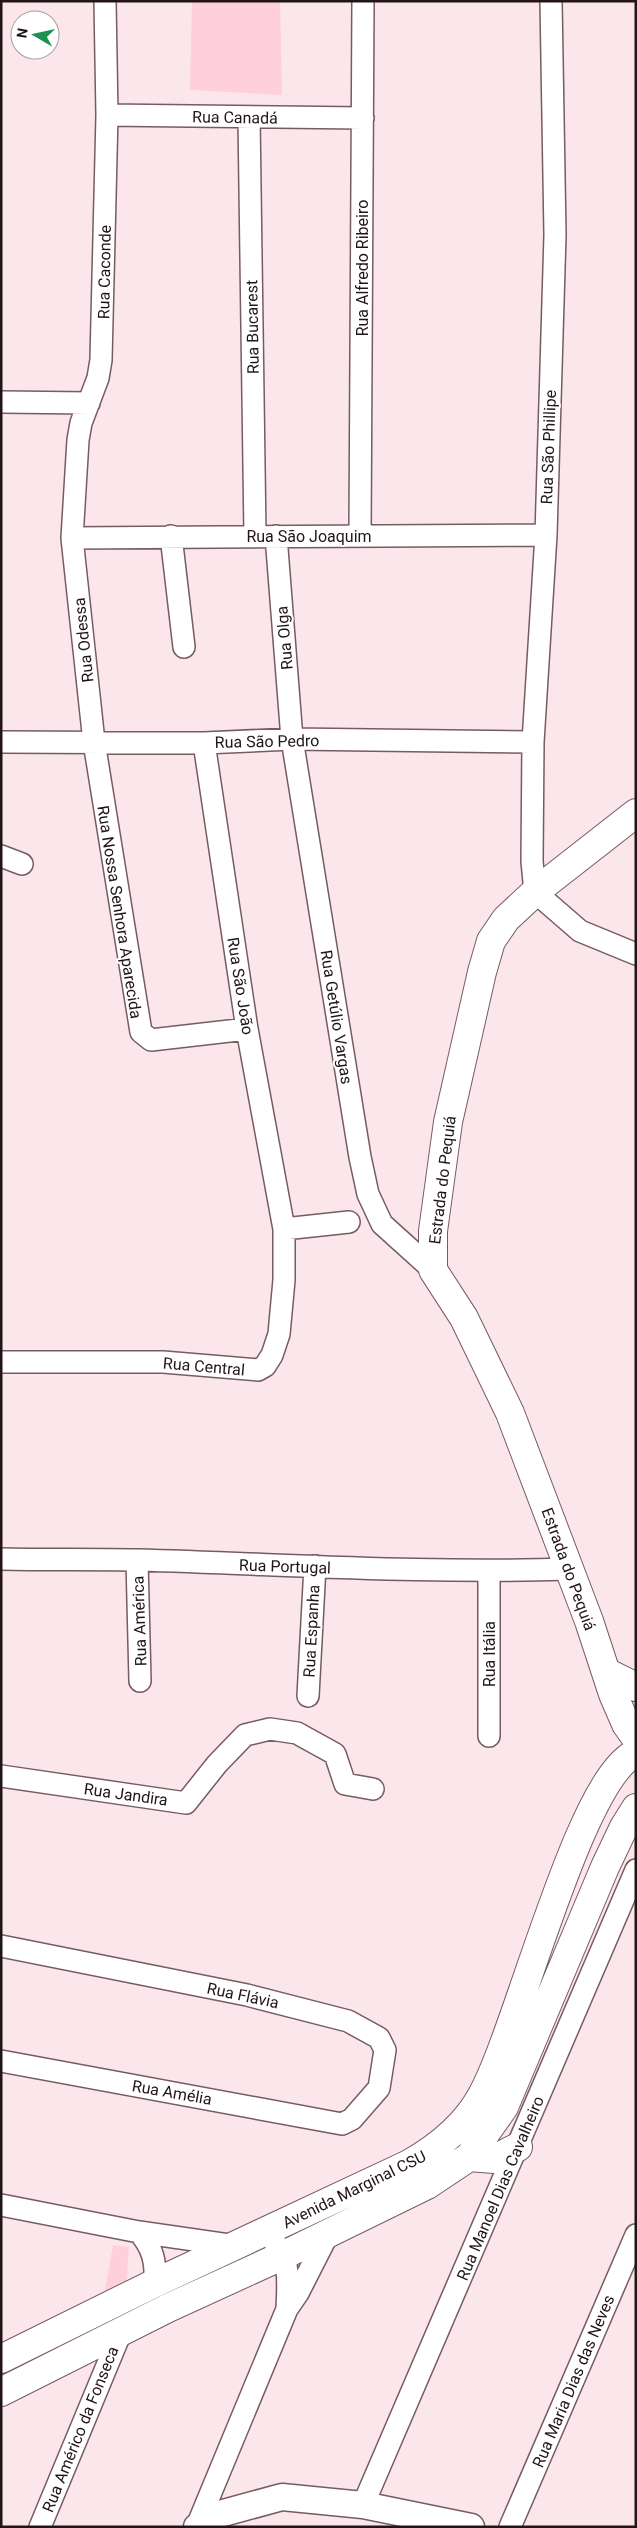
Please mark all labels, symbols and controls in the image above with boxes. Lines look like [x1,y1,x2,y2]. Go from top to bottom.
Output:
north arrow [10,10,60,60]
text: N [13,27,31,39]
street label: Rua Canadá [192,107,278,128]
street label: Rua Alfredo Ribeiro [353,200,372,336]
street label: Rua Caconde [94,225,115,319]
street label: Rua Bucarest [242,280,263,374]
street label: Rua São Phillipe [537,389,560,505]
street label: Rua São Joaquim [246,527,372,546]
street label: Rua Odessa [70,597,97,683]
street label: Rua Olga [272,605,297,671]
street label: Rua São Pedro [215,731,319,752]
street label: Rua Nossa Senhora Aparecida [93,804,146,1020]
street label: Rua São João [223,936,258,1036]
street label: Rua Getúlio Vargas [317,949,356,1085]
street label: Estrada do Pequiá [425,1115,460,1245]
street label: Rua Central [162,1353,246,1380]
street label: Estrada do Pequiá [538,1505,600,1633]
street label: Rua Portugal [239,1555,331,1578]
street label: Rua América [128,1575,151,1667]
street label: Rua Espanha [300,1584,323,1678]
street label: Rua Itália [480,1621,499,1687]
street label: Rua Jandira [83,1779,169,1810]
street label: Rua Flávia [205,1979,281,2012]
street label: Rua Amélia [130,2076,213,2109]
street label: Rua Manoel Dias Cavalheiro [453,2093,548,2283]
street label: Avenida Marginal CSU [279,2146,429,2232]
street label: Rua Maria Dias das Neves [528,2292,618,2470]
street label: Rua Américo da Fonseca [38,2343,122,2515]

